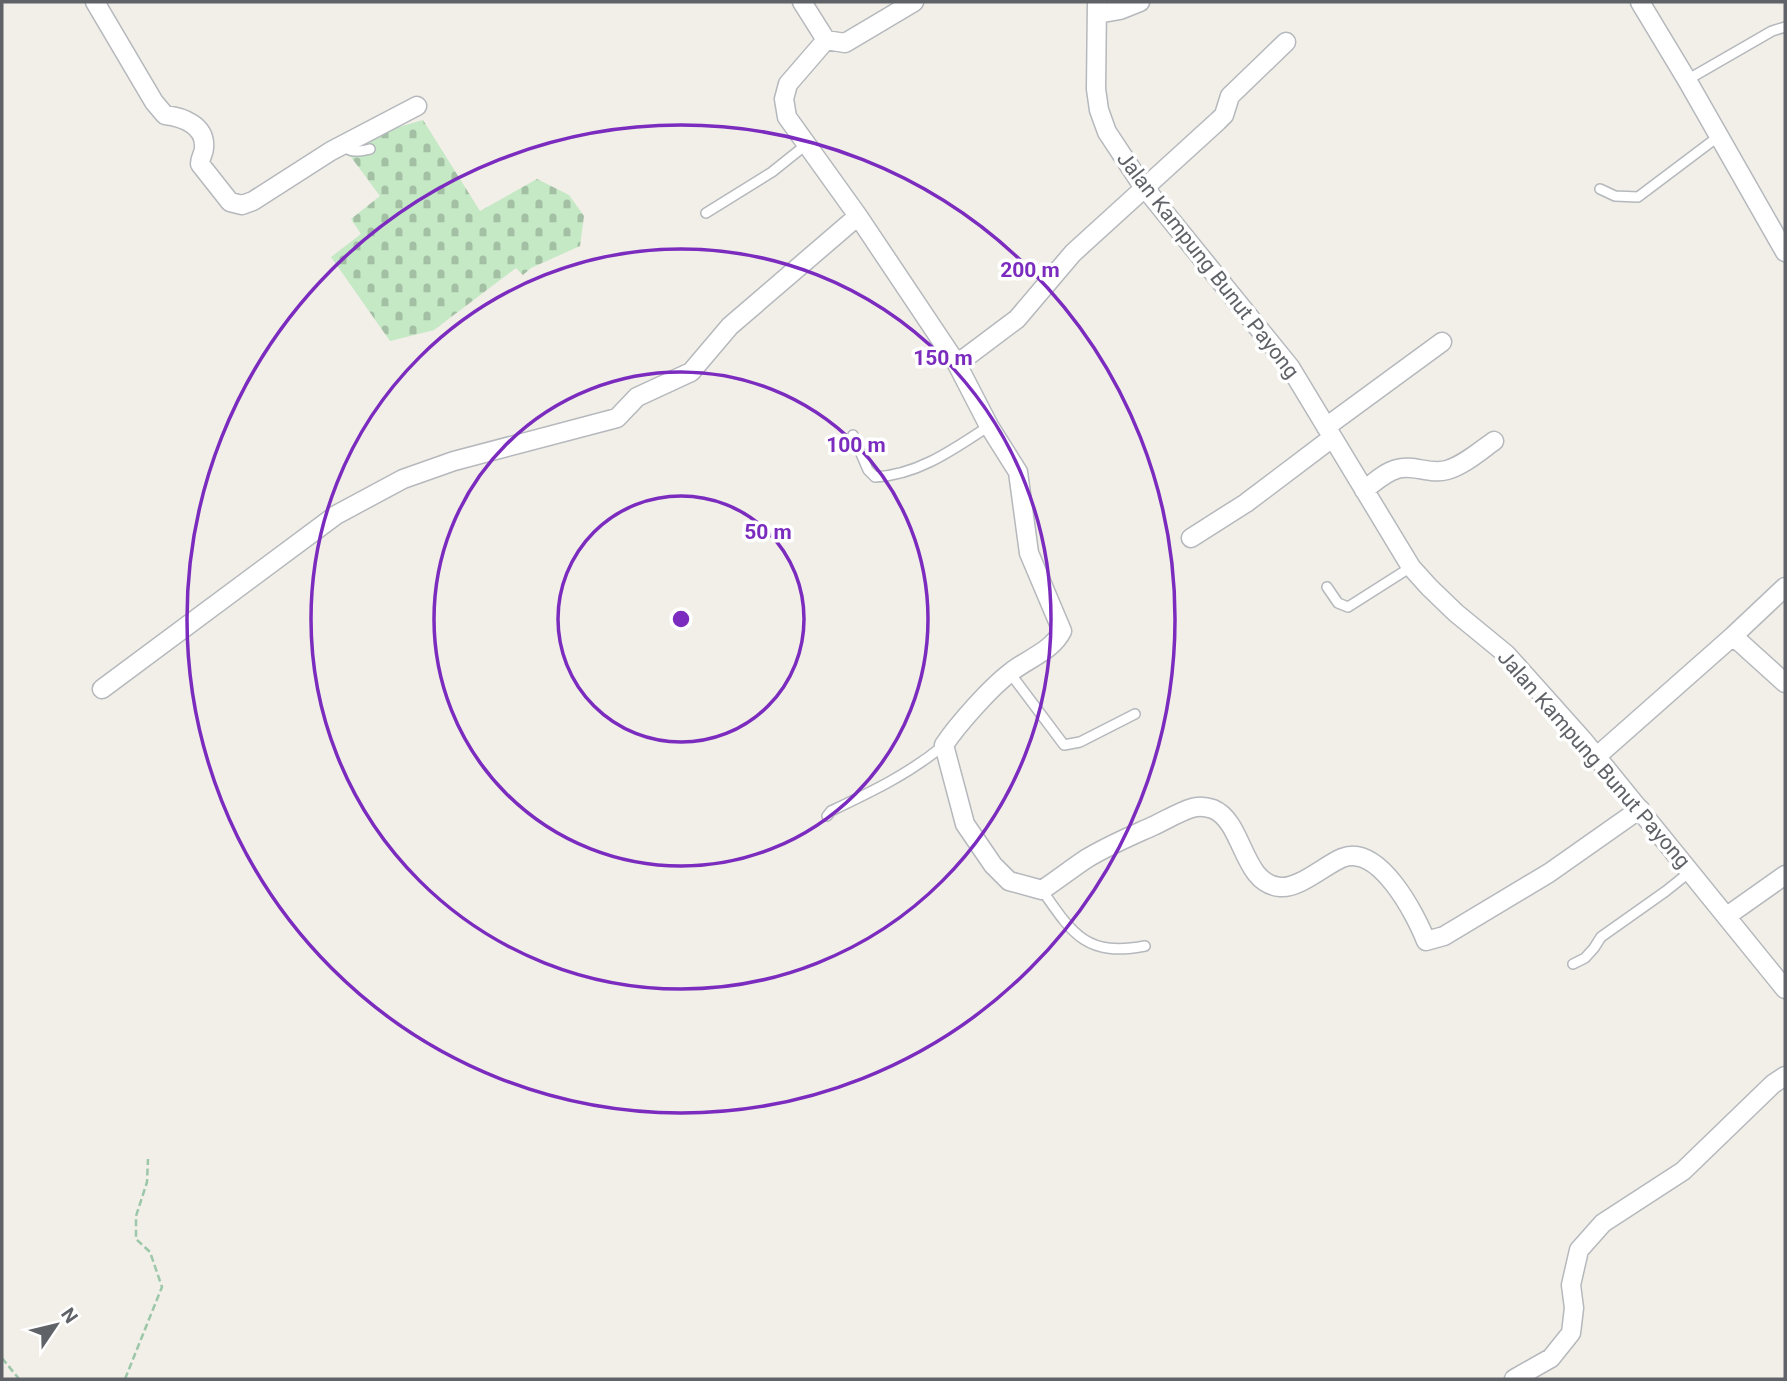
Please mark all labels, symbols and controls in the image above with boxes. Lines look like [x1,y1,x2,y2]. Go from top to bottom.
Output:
street label: Jalan Kampung Bunut Payong [1112,147,1304,383]
text: 200 m [1000,258,1060,282]
text: 150 m [913,346,973,370]
text: 100 m [826,433,886,457]
text: 50 m [744,520,792,544]
centre of rings [669,607,693,631]
street label: Jalan Kampung Bunut Payong [1493,645,1695,873]
north arrow [21,1290,91,1360]
text: N [56,1303,83,1328]

